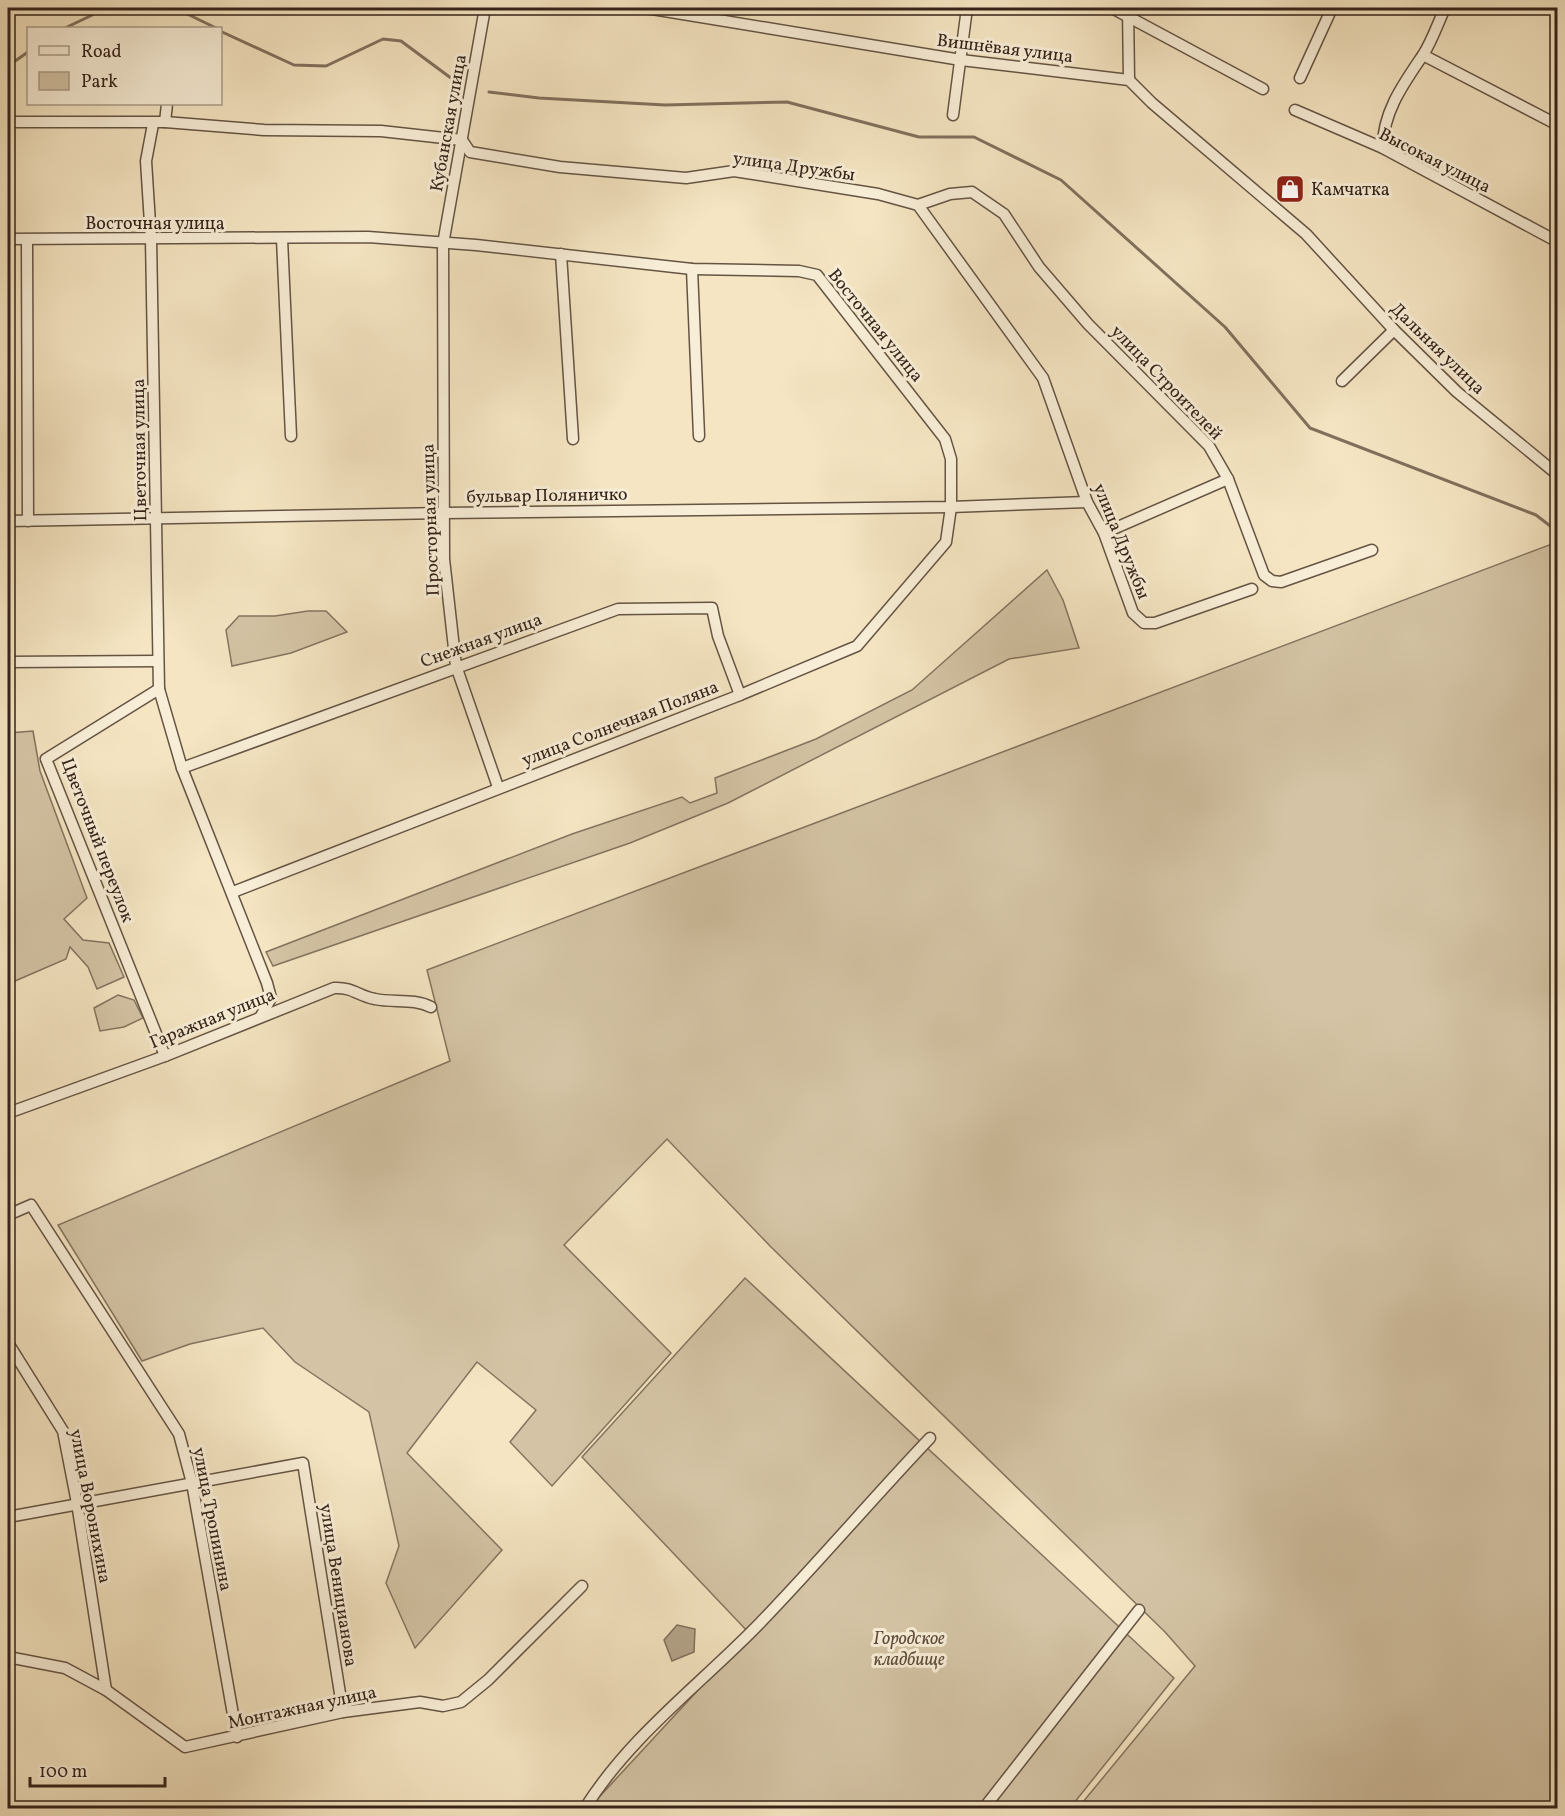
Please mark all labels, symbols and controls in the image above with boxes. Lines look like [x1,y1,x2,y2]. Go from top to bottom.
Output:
legend [27,27,222,105]
street label: Вишнёвая улица [935,29,1074,70]
text: Road [81,40,122,65]
street label: Кубанская улица [425,52,474,194]
text: Park [81,70,118,95]
street label: Высокая улица [1374,122,1495,200]
street label: улица Дружбы [731,147,857,188]
shop icon: Камчатка [1274,173,1306,205]
place label: Камчатка [1311,178,1390,203]
street label: Восточная улица [85,212,225,237]
street label: Восточная улица [821,264,929,388]
street label: Дальняя улица [1384,297,1490,401]
street label: улица Строителей [1104,320,1228,446]
street label: Цветочная улица [127,378,154,521]
street label: Просторная улица [416,443,447,597]
street label: улица Дружбы [1086,480,1155,604]
street label: бульвар Поляничко [466,483,628,510]
street label: Снежная улица [417,608,546,675]
street label: улица Солнечная Поляна [518,675,723,774]
street label: Цветочный переулок [54,755,140,927]
street label: Гаражная улица [146,983,279,1056]
street label: улица Воронихина [62,1427,117,1586]
street label: улица Тропинина [185,1445,238,1593]
street label: улица Веницианова [312,1502,363,1669]
park label: Городское кладбище [873,1627,945,1673]
street label: Монтажная улица [226,1680,379,1736]
scale bar [30,1750,165,1788]
text: 100 m [39,1760,88,1785]

